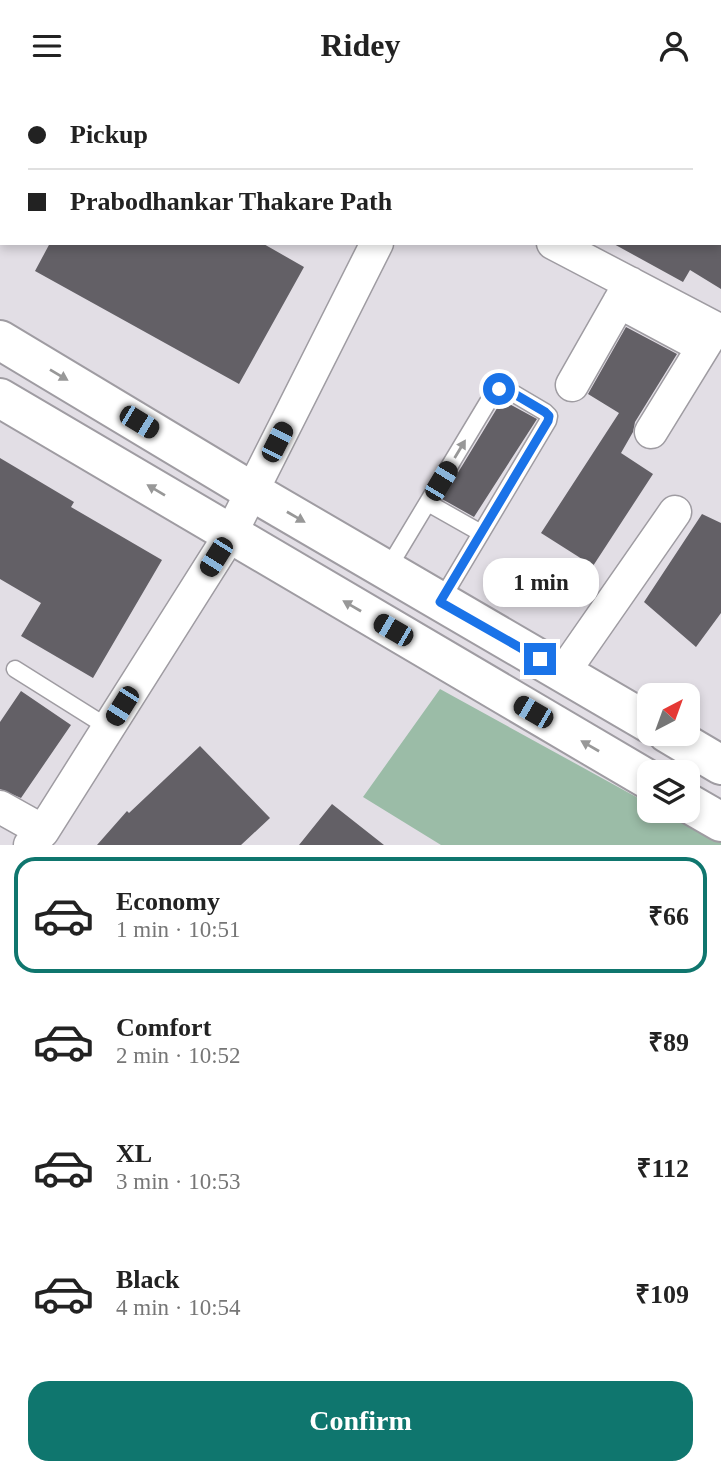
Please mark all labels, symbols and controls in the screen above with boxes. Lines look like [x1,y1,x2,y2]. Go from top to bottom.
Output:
icon: menu [28,27,66,65]
text: Ridey [321,27,401,63]
icon: person [655,27,693,65]
text: Pickup [70,120,148,149]
text: Prabodhankar Thakare Path [70,187,392,216]
one-way arrow [49,369,68,381]
route start [483,373,515,405]
car [116,402,163,442]
car [259,419,296,465]
one-way arrow [454,439,467,458]
car [422,458,461,504]
one-way arrow [147,484,166,496]
one-way arrow [286,511,306,523]
car [196,534,237,580]
callout: 1 min [482,557,598,607]
text: 1 min [513,570,569,595]
one-way arrow [342,600,361,612]
car [370,610,417,650]
route end [524,643,556,675]
car [102,683,143,729]
north arrow [637,683,700,745]
map controls [637,683,700,823]
car [510,692,557,732]
one-way arrow [581,740,600,752]
button: layers [637,760,700,823]
icon: car [32,884,95,947]
text: Economy [116,887,220,916]
text: ₹66 [648,902,689,931]
text: 1 min · 10:51 [116,917,241,942]
icon: car [32,1010,95,1073]
text: Comfort [116,1013,211,1042]
text: ₹89 [648,1028,689,1057]
text: 2 min · 10:52 [116,1043,241,1068]
icon: car [32,1136,95,1199]
text: XL [116,1139,152,1168]
text: ₹112 [637,1154,689,1183]
text: 3 min · 10:53 [116,1169,241,1194]
icon: car [32,1262,95,1325]
text: Black [116,1265,180,1294]
text: ₹109 [635,1280,689,1309]
text: 4 min · 10:54 [116,1295,241,1320]
button: Confirm [28,1381,693,1461]

